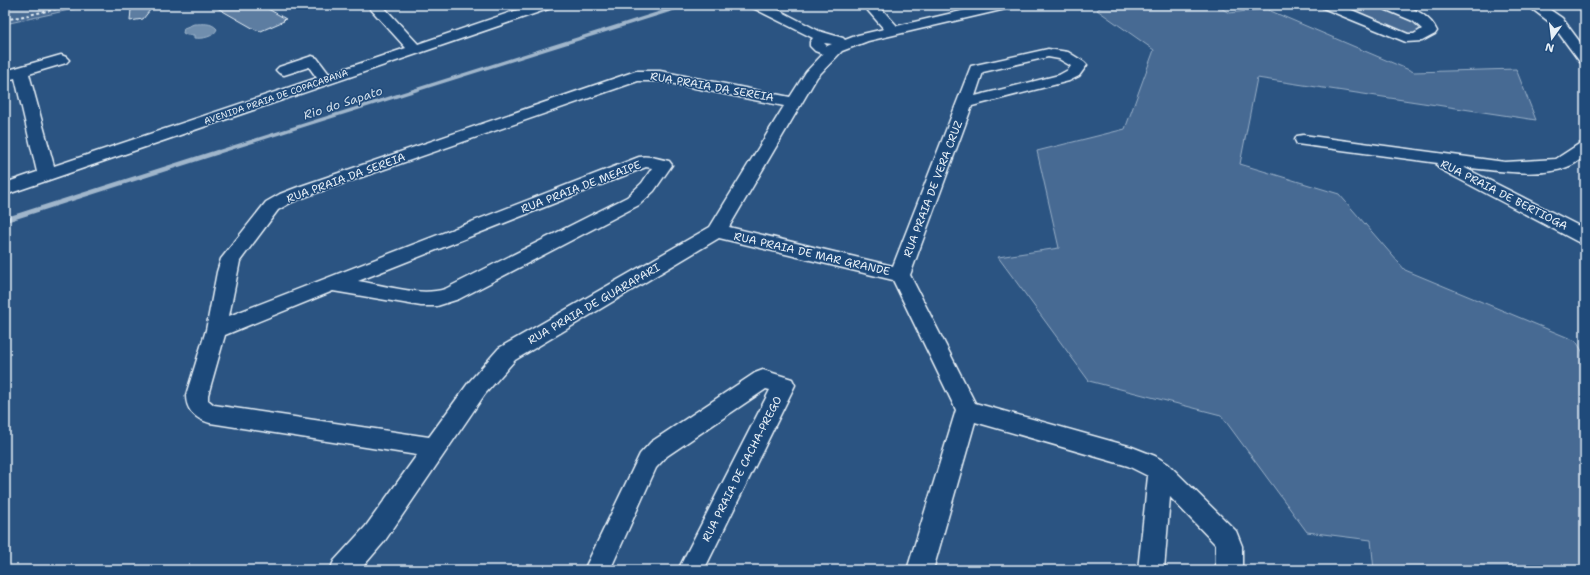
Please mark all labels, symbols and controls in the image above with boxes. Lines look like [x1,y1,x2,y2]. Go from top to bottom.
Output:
north arrow [1532,18,1572,58]
text: N [1543,39,1556,56]
street label: AVENIDA PRAIA DE COPACABANA [202,66,350,127]
street label: RUA PRAIA DA SEREIA [649,69,775,105]
water label: Rio do Sapato [301,83,385,123]
street label: RUA PRAIA DE VERA CRUZ [900,118,966,260]
street label: RUA PRAIA DA SEREIA [285,150,407,206]
street label: RUA PRAIA DE BERTIOGA [1438,156,1570,234]
street label: RUA PRAIA DE MEAIPE [519,157,643,217]
street label: RUA PRAIA DE MAR GRANDE [732,229,892,279]
street label: RUA PRAIA DE GUARAPARI [525,260,663,348]
street label: RUA PRAIA DE CACHA-PREGO [699,394,785,544]

